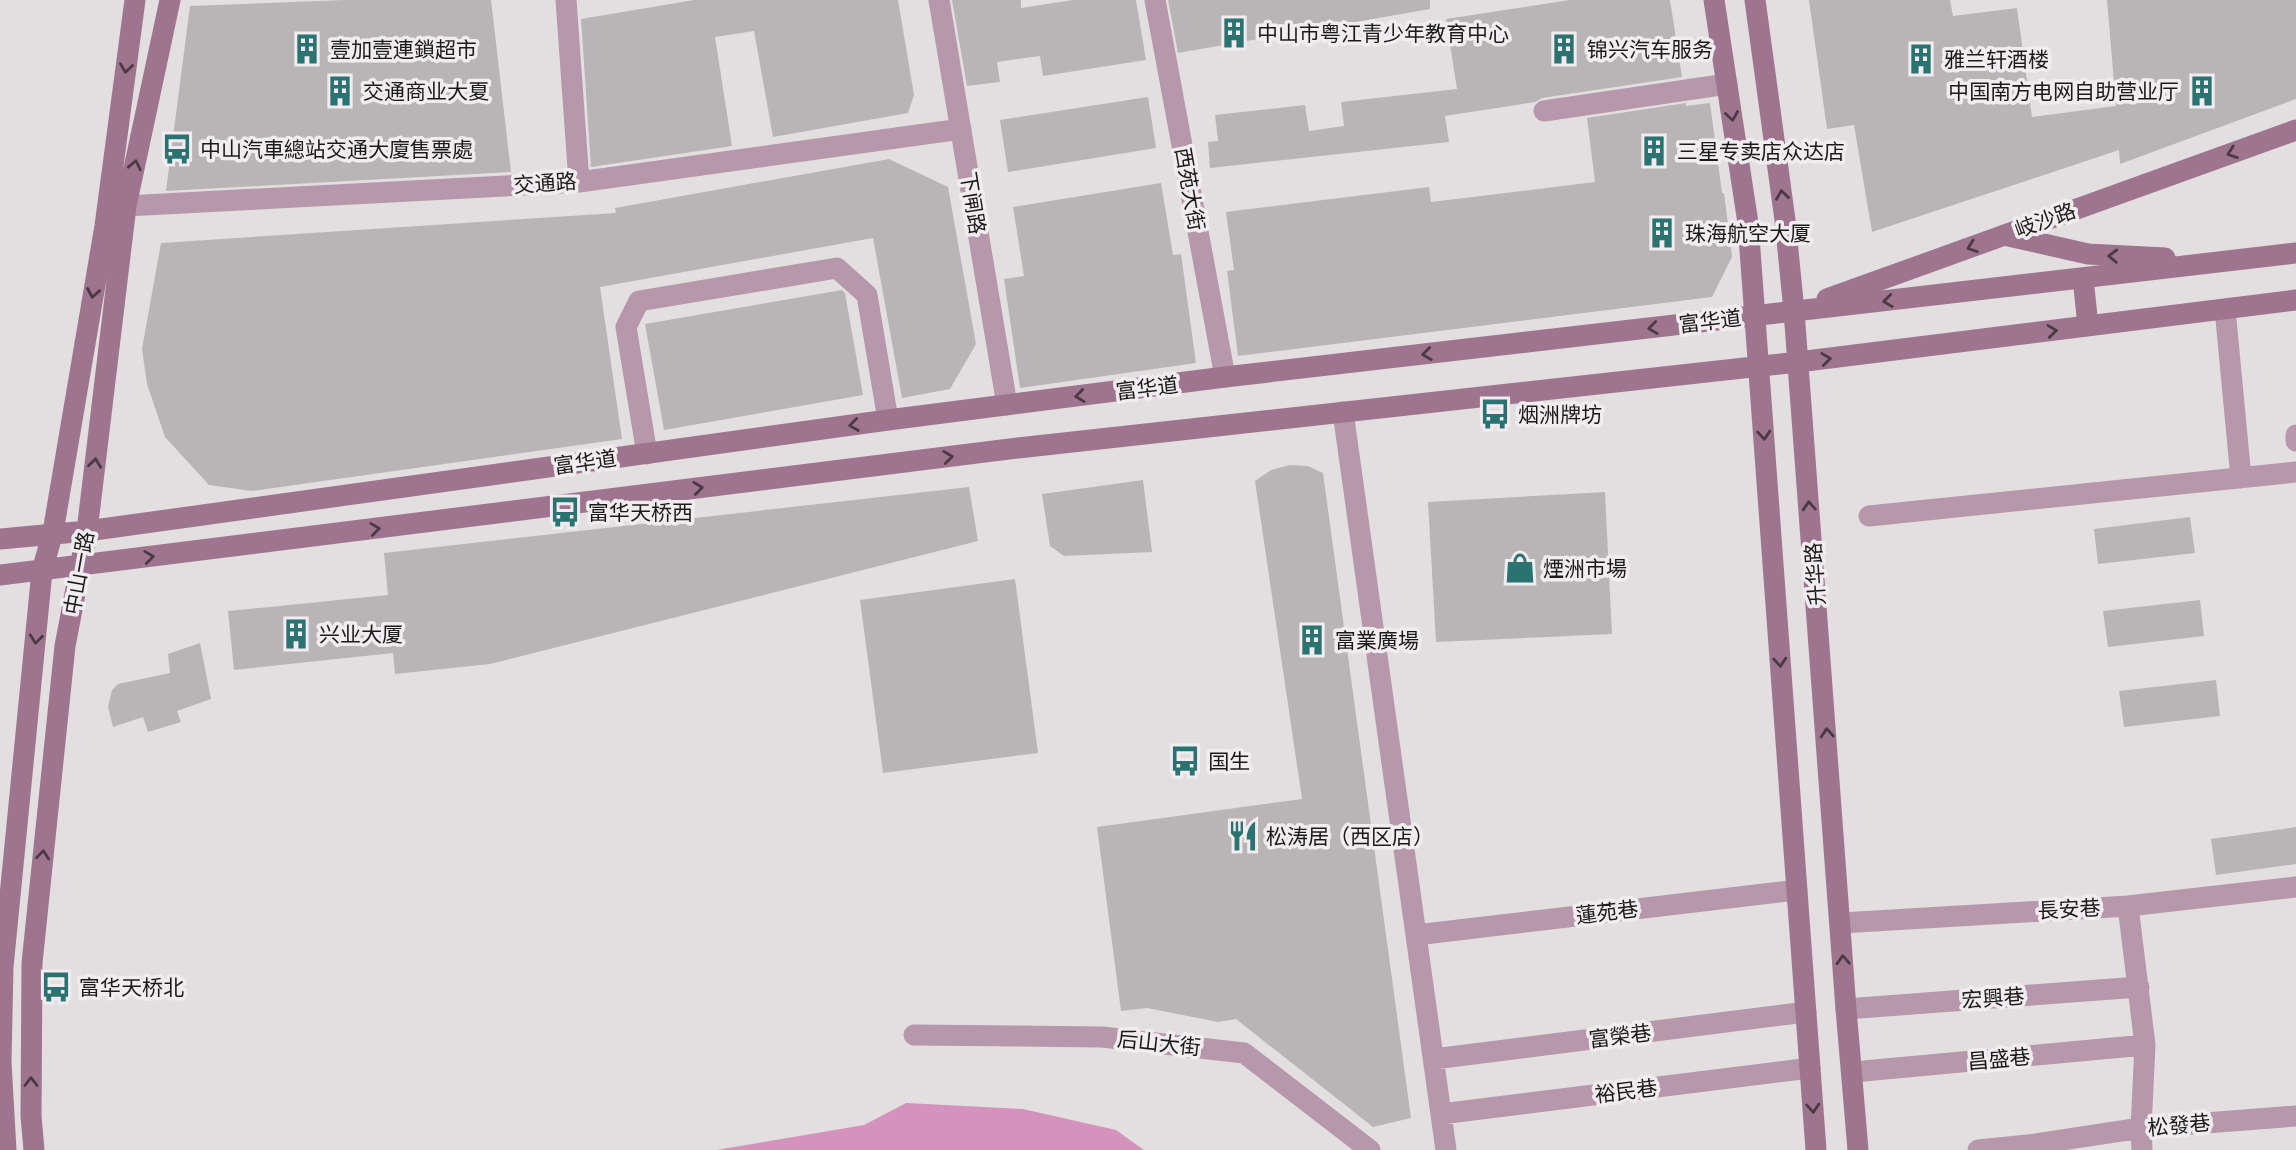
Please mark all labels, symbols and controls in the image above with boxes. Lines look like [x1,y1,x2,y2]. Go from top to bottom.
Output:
building icon: 中山市粤江青少年教育中心 [1217,16,1251,50]
place label: 中山市粤江青少年教育中心 [1257,21,1509,46]
building icon: 壹加壹連鎖超市 [290,32,324,66]
building icon: 锦兴汽车服务 [1547,32,1581,66]
place label: 壹加壹連鎖超市 [330,37,477,62]
place label: 锦兴汽车服务 [1587,37,1713,62]
building icon: 雅兰轩酒楼 [1904,42,1938,76]
place label: 雅兰轩酒楼 [1944,47,2049,72]
one-way arrow [119,62,134,73]
building icon: 交通商业大夏 [323,74,357,108]
building icon: 中国南方电网自助营业厅 [2185,74,2219,108]
place label: 交通商业大夏 [363,79,489,104]
place label: 中国南方电网自助营业厅 [1948,79,2179,104]
one-way arrow [1724,110,1739,122]
bus stop icon: 中山汽車總站交通大廈售票處 [160,132,194,166]
building icon: 三星专卖店众达店 [1637,134,1671,168]
place label: 中山汽車總站交通大廈售票處 [200,137,473,162]
place label: 三星专卖店众达店 [1677,139,1845,164]
street label: 西苑大街 [1170,145,1210,233]
one-way arrow [2226,145,2238,159]
one-way arrow [126,159,141,171]
street label: 交通路 [513,168,577,198]
street label: 下闸路 [956,170,990,236]
one-way arrow [1774,189,1789,201]
street label: 岐沙路 [2011,197,2079,243]
building icon: 珠海航空大厦 [1645,216,1679,250]
place label: 珠海航空大厦 [1685,221,1811,246]
one-way arrow [1966,239,1978,253]
one-way arrow [2108,248,2119,263]
one-way arrow [86,287,101,299]
one-way arrow [1882,293,1893,308]
street label: 富华道 [1677,305,1743,337]
one-way arrow [1648,320,1659,335]
one-way arrow [2046,323,2058,338]
one-way arrow [1422,346,1433,361]
one-way arrow [1820,351,1832,366]
street label: 富华道 [1114,372,1180,404]
one-way arrow [1074,389,1086,404]
bus stop icon: 烟洲牌坊 [1478,397,1512,431]
place label: 烟洲牌坊 [1518,402,1602,427]
one-way arrow [848,417,860,432]
one-way arrow [1756,429,1771,440]
street label: 富华道 [552,445,618,479]
one-way arrow [942,449,954,464]
one-way arrow [88,458,103,469]
one-way arrow [692,481,703,496]
bus stop icon: 富华天桥西 [548,495,582,529]
place label: 富华天桥西 [588,500,693,525]
one-way arrow [1802,500,1817,511]
one-way arrow [369,521,381,536]
street label: 中山一路 [59,529,99,617]
street label: 升华路 [1800,542,1830,606]
one-way arrow [143,550,155,565]
shop icon: 煙洲市場 [1503,551,1537,585]
place label: 煙洲市場 [1543,556,1627,581]
building icon: 兴业大厦 [279,617,313,651]
place label: 兴业大厦 [319,622,403,647]
building icon: 富業廣場 [1295,623,1329,657]
place label: 富業廣場 [1335,628,1419,653]
one-way arrow [28,633,43,645]
one-way arrow [1772,656,1787,667]
one-way arrow [1820,727,1835,738]
bus stop icon: 国生 [1168,744,1202,778]
place label: 国生 [1208,749,1250,774]
restaurant icon: 松涛居（西区店） [1226,819,1260,853]
place label: 松涛居（西区店） [1266,824,1434,849]
one-way arrow [36,849,51,861]
street label: 長安巷 [2037,895,2101,923]
street label: 蓮苑巷 [1574,896,1640,928]
one-way arrow [1836,954,1851,965]
bus stop icon: 富华天桥北 [39,970,73,1004]
place label: 富华天桥北 [79,975,184,1000]
street label: 宏興巷 [1961,983,2025,1013]
street label: 富榮巷 [1587,1020,1653,1052]
street label: 后山大街 [1116,1026,1202,1060]
street label: 昌盛巷 [1967,1044,2031,1074]
street label: 裕民巷 [1593,1075,1659,1107]
one-way arrow [23,1076,39,1087]
one-way arrow [1805,1103,1820,1114]
street label: 松發巷 [2147,1110,2211,1140]

